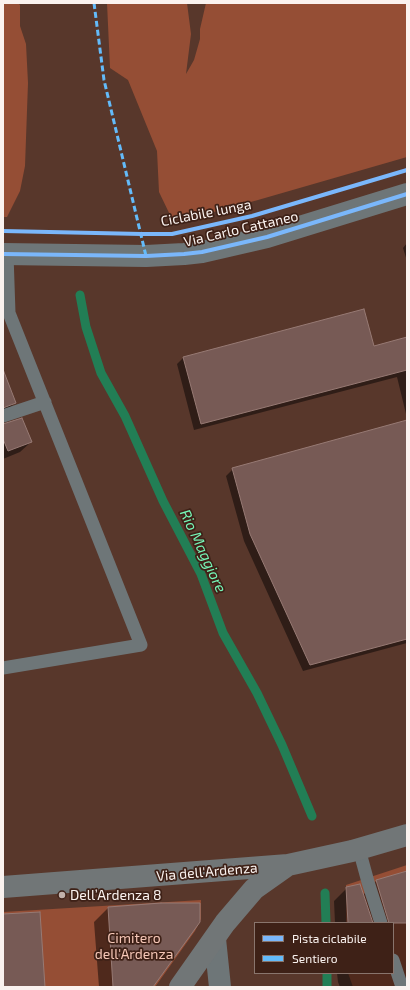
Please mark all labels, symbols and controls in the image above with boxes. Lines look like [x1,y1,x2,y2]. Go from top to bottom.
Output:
street label: Ciclabile lunga [159,196,253,230]
street label: Via Carlo Cattaneo [182,208,300,250]
water label: Rio Maggiore [176,507,230,595]
street label: Via dell'Ardenza [156,859,258,885]
place label: Dell’Ardenza 8 [70,887,162,903]
marker: Dell’Ardenza 8 [57,890,67,900]
legend [254,922,394,974]
park label: Cimitero dell'Ardenza [95,930,173,962]
text: Pista ciclabile [292,931,367,945]
text: Sentiero [292,951,338,965]

